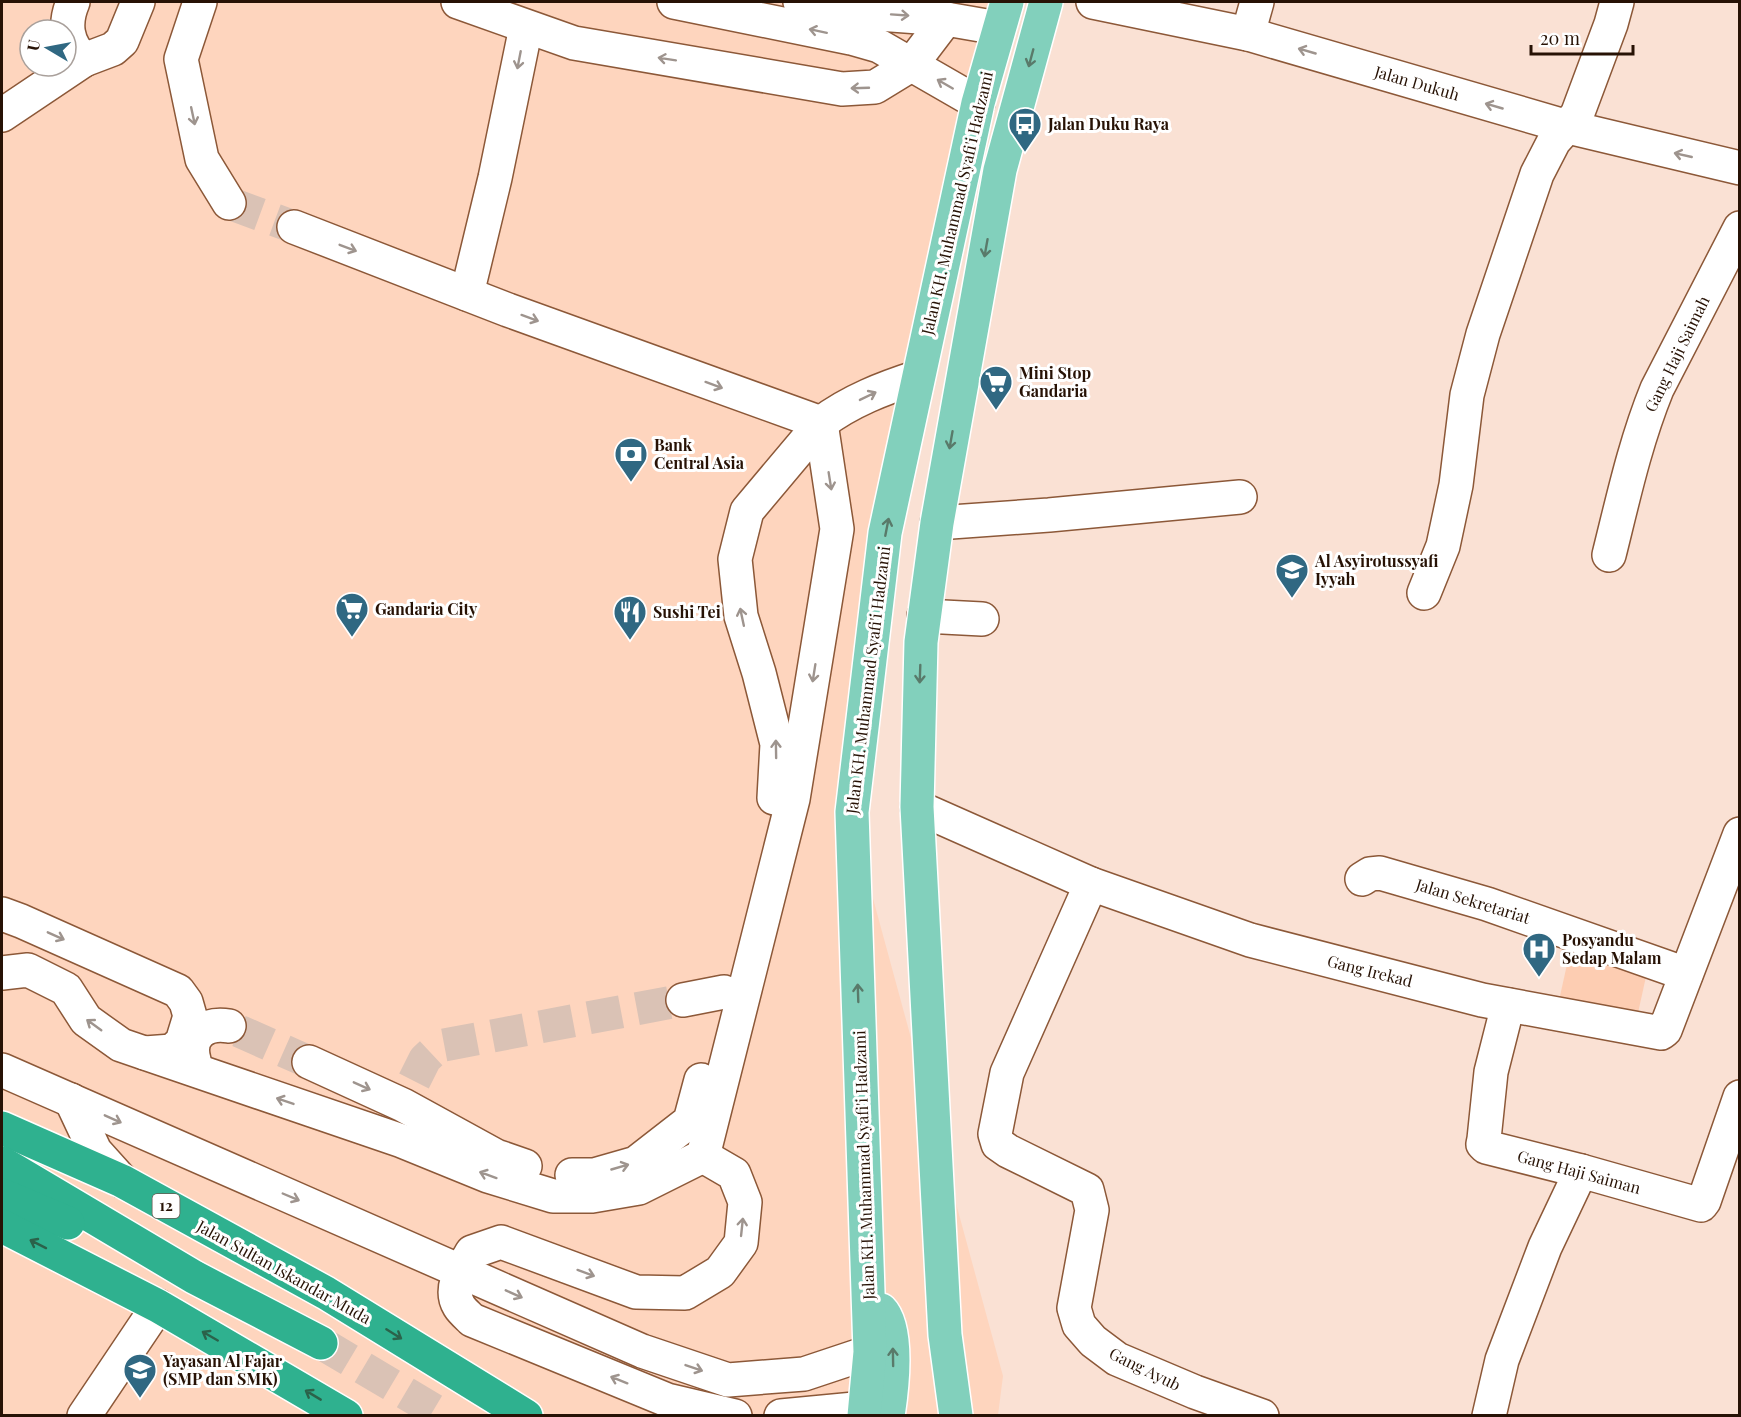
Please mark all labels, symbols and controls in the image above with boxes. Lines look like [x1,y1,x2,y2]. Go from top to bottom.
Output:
one-way arrow [889,10,909,21]
north arrow [18,18,78,78]
scale bar [1531,18,1633,56]
one-way arrow [808,25,828,36]
text: 20 m [1540,26,1580,50]
text: U [21,38,44,53]
one-way arrow [1298,45,1317,56]
one-way arrow [1024,48,1036,67]
one-way arrow [513,50,524,69]
one-way arrow [658,54,677,65]
street label: Jalan Dukuh [1371,60,1463,105]
street label: Jalan KH. Muhammad Syafi'i Hadzami [916,69,997,338]
one-way arrow [937,78,954,90]
one-way arrow [850,82,870,94]
one-way arrow [1485,100,1504,111]
one-way arrow [188,106,199,125]
bus stop icon: Jalan Duku Raya [1007,106,1043,153]
place label: Jalan Duku Raya [1047,113,1170,134]
one-way arrow [1673,148,1692,160]
one-way arrow [980,237,991,257]
one-way arrow [339,243,357,254]
street label: Gang Haji Saimah [1639,292,1714,415]
one-way arrow [521,314,539,325]
place label: Mini Stop Gandaria [1019,362,1091,401]
supermarket icon: Mini Stop Gandaria [978,364,1014,411]
one-way arrow [704,380,723,391]
one-way arrow [858,390,876,402]
one-way arrow [946,429,957,449]
place label: Bank Central Asia [654,434,745,473]
bank icon: Bank Central Asia [613,436,649,483]
one-way arrow [824,470,835,490]
one-way arrow [882,518,893,537]
street label: Jalan KH. Muhammad Syafi'i Hadzami [841,545,894,816]
place label: Al Asyirotussyafi Iyyah [1314,550,1439,589]
school or university icon: Al Asyirotussyafi Iyyah [1274,552,1310,599]
supermarket icon: Gandaria City [334,591,370,638]
restaurant icon: Sushi Tei [612,594,648,641]
place label: Gandaria City [375,598,478,619]
place label: Sushi Tei [653,601,721,622]
one-way arrow [736,608,747,627]
one-way arrow [808,663,819,682]
one-way arrow [915,664,926,684]
one-way arrow [771,740,782,760]
street label: Jalan Sekretariat [1412,873,1533,928]
place label: Posyandu Sedap Malam [1562,929,1662,968]
one-way arrow [46,931,64,942]
hospital icon: Posyandu Sedap Malam [1521,931,1557,978]
street label: Gang Irekad [1325,950,1415,991]
one-way arrow [852,983,863,1003]
one-way arrow [86,1019,102,1031]
street label: Jalan KH. Muhammad Syafi'i Hadzami [848,1030,879,1301]
one-way arrow [353,1081,371,1093]
one-way arrow [276,1094,295,1105]
one-way arrow [103,1114,121,1125]
street label: Gang Haji Saiman [1515,1145,1644,1198]
one-way arrow [610,1161,629,1173]
one-way arrow [479,1169,498,1180]
one-way arrow [282,1192,300,1203]
road number: 12 [152,1194,180,1218]
street label: Jalan Sultan Iskandar Muda [193,1214,375,1328]
one-way arrow [737,1218,748,1238]
one-way arrow [30,1238,48,1250]
one-way arrow [576,1269,594,1280]
one-way arrow [505,1289,523,1300]
one-way arrow [385,1329,402,1341]
one-way arrow [202,1330,219,1342]
street label: Gang Ayub [1106,1342,1184,1395]
one-way arrow [887,1348,899,1368]
place label: Yayasan Al Fajar (SMP dan SMK) [162,1350,283,1389]
school or university icon: Yayasan Al Fajar (SMP dan SMK) [122,1352,158,1399]
one-way arrow [684,1364,703,1375]
one-way arrow [610,1374,629,1385]
one-way arrow [305,1389,322,1401]

